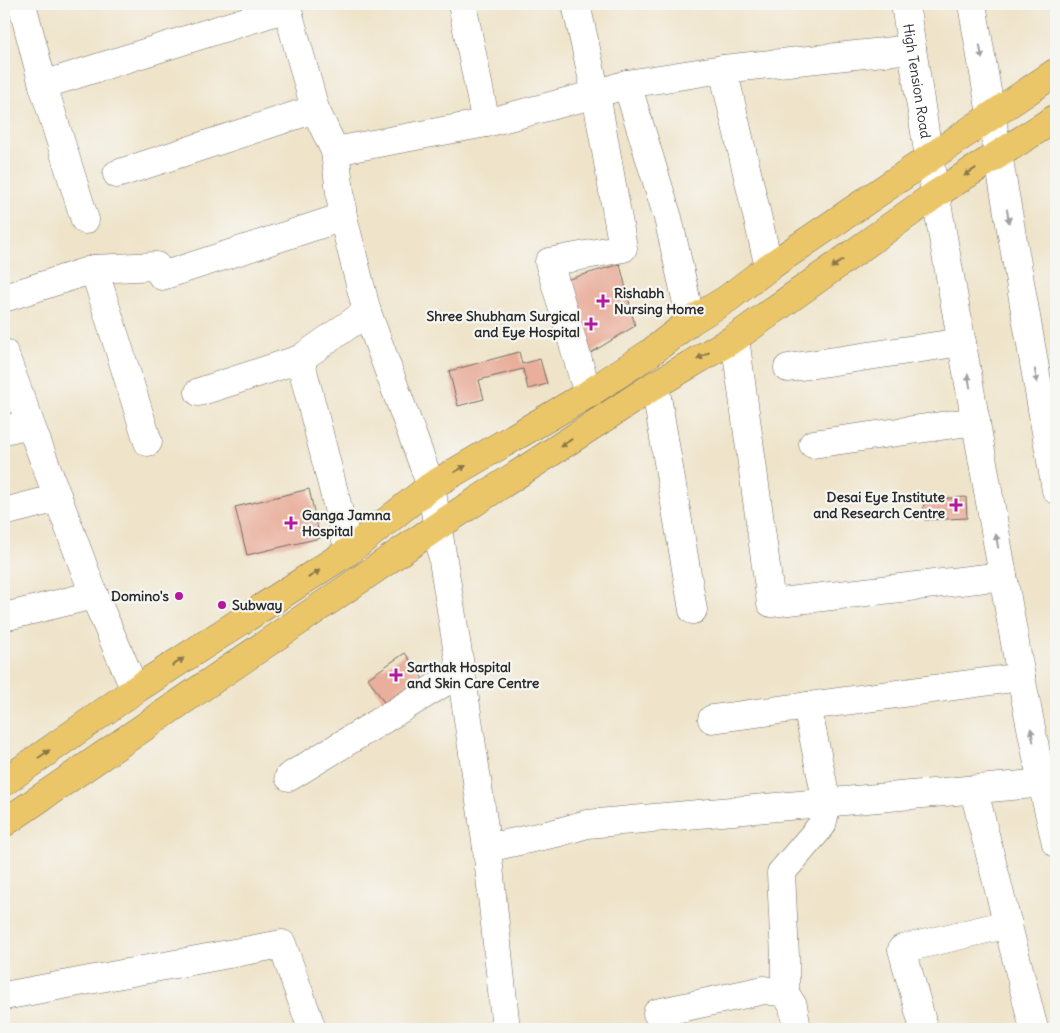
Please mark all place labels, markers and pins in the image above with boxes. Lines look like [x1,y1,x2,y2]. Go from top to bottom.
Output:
place label: Rishabh Nursing Home [614,284,704,318]
marker: Rishabh Nursing Home [596,294,610,308]
place label: Shree Shubham Surgical and Eye Hospital [426,307,580,341]
marker: Shree Shubham Surgical and Eye Hospital [584,317,598,331]
place label: Desai Eye Institute and Research Centre [813,488,945,522]
marker: Desai Eye Institute and Research Centre [949,498,963,512]
place label: Ganga Jamna Hospital [302,506,391,540]
marker: Ganga Jamna Hospital [284,516,298,530]
place label: Domino's [111,587,170,605]
marker: Domino's [173,590,185,602]
place label: Subway [232,596,283,614]
marker: Subway [216,599,228,611]
place label: Sarthak Hospital and Skin Care Centre [407,658,540,692]
marker: Sarthak Hospital and Skin Care Centre [389,668,403,682]

